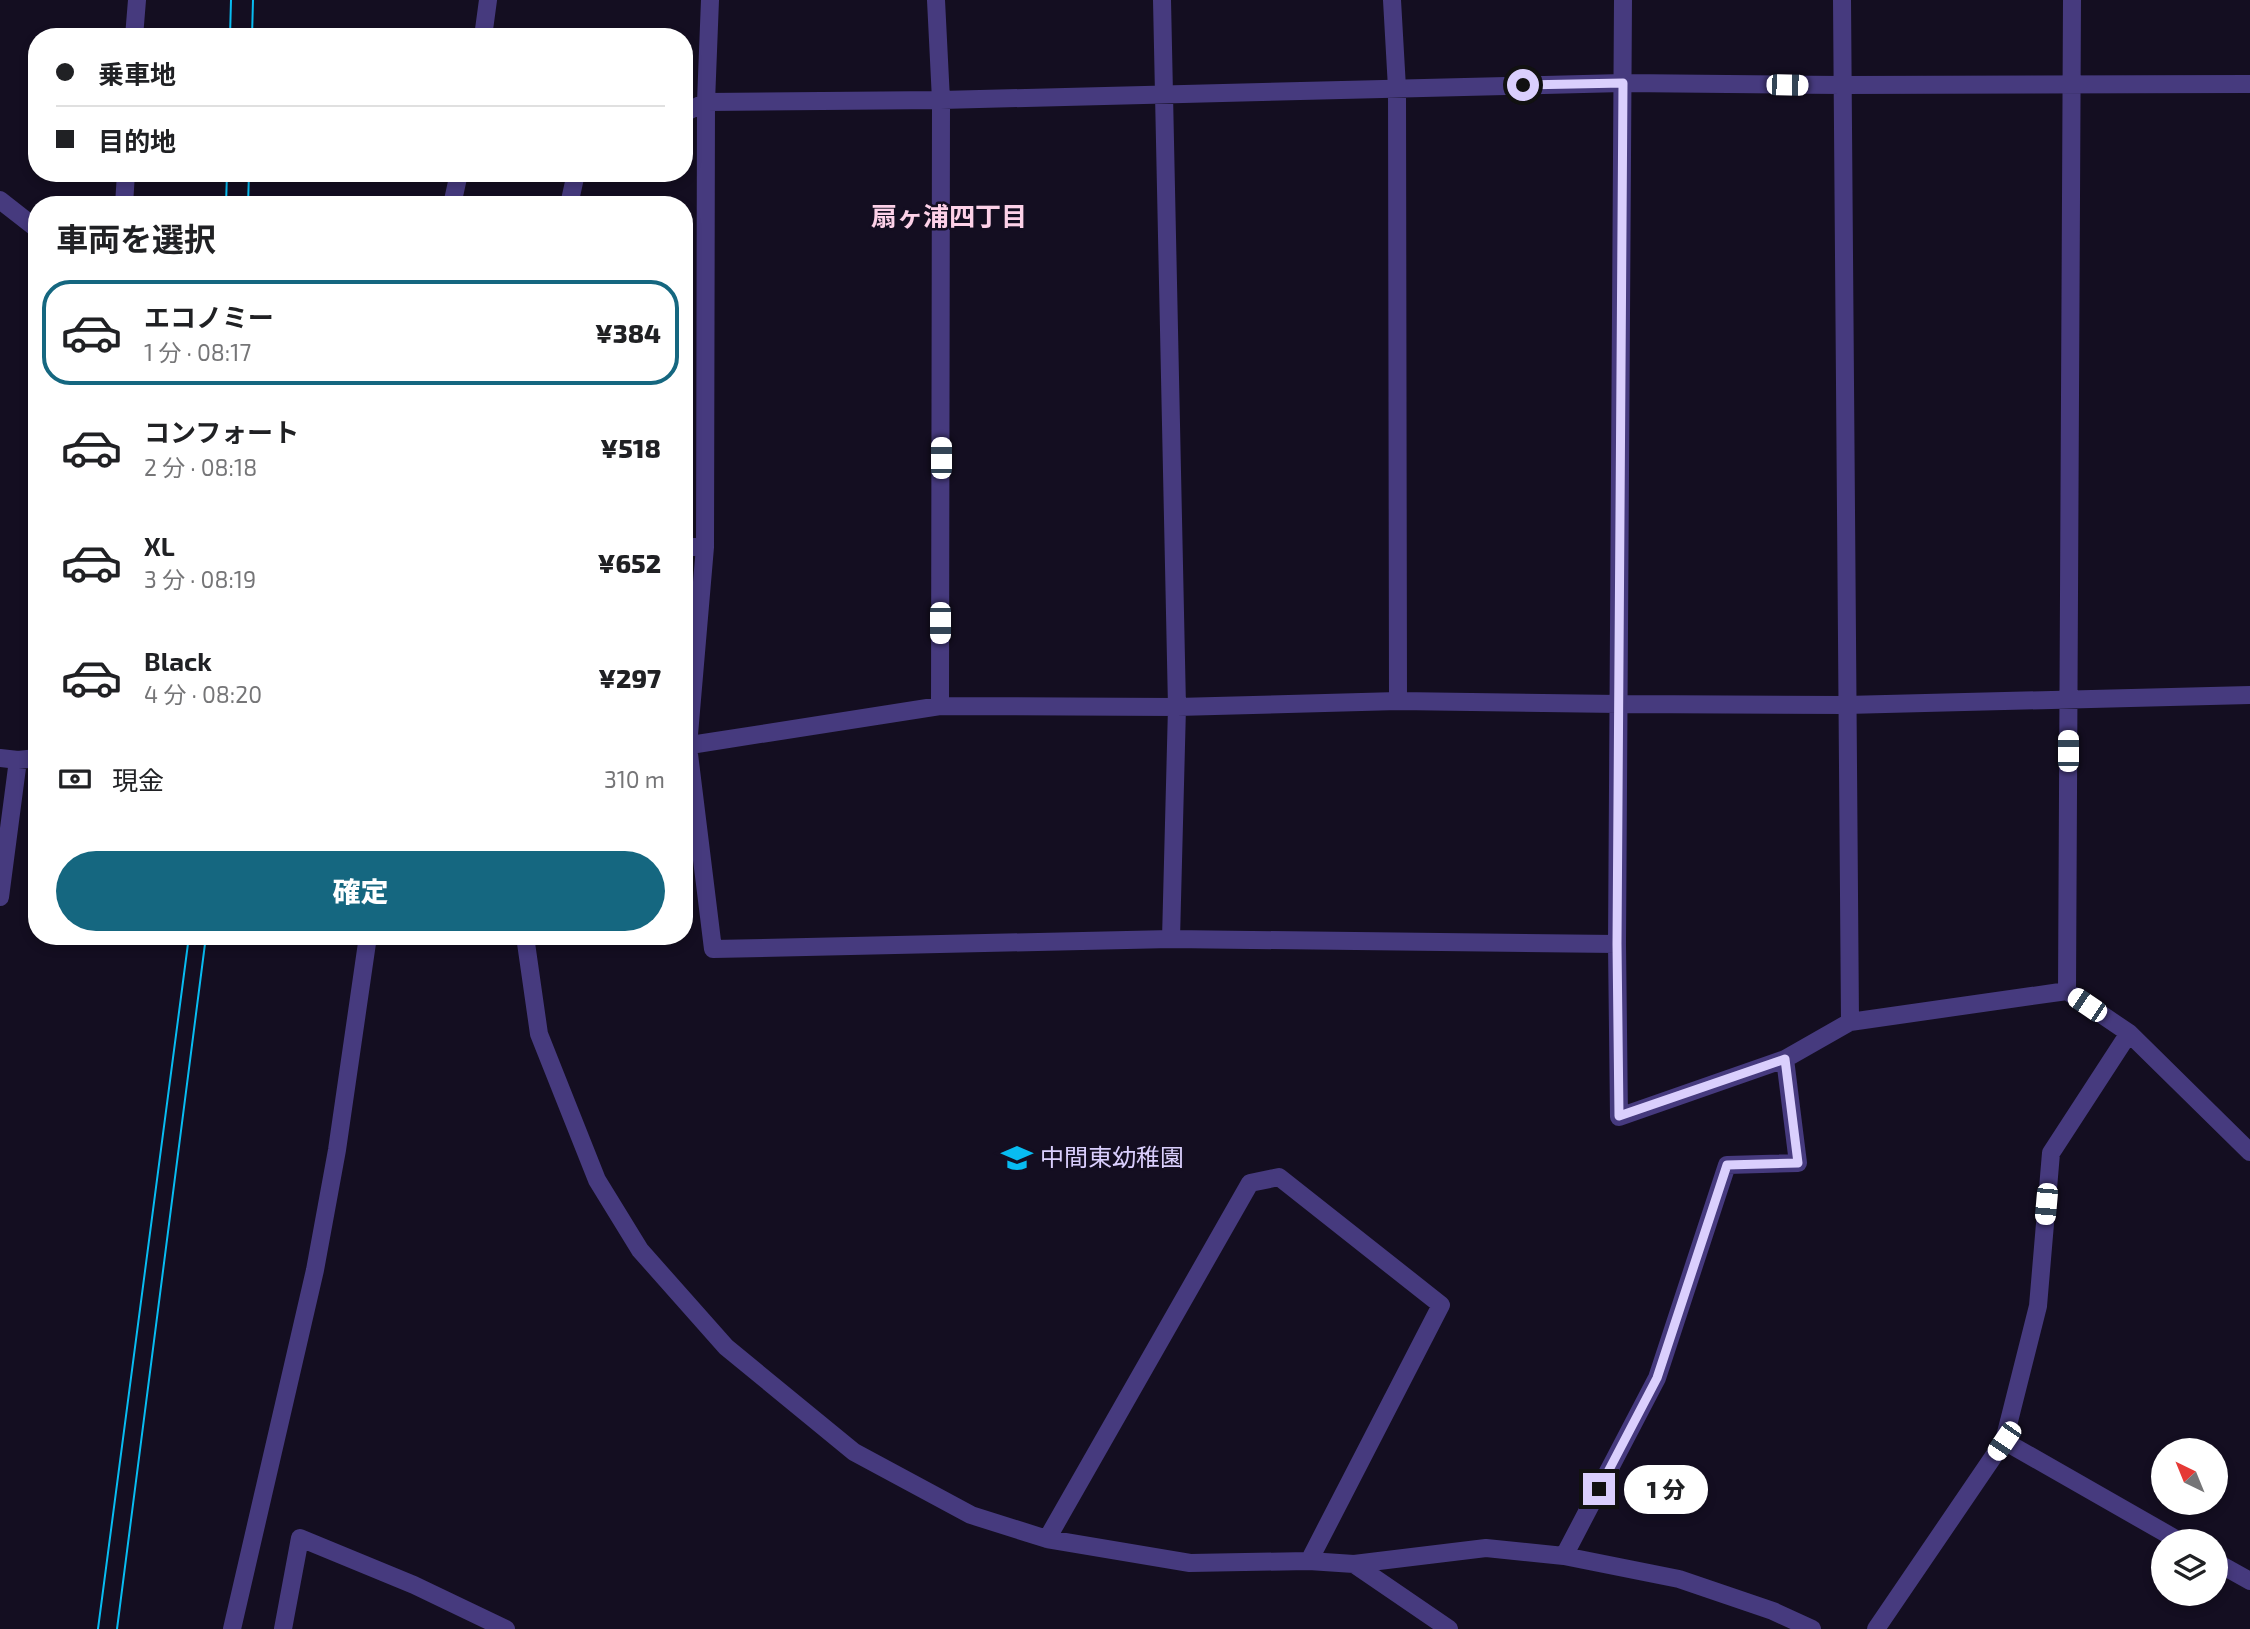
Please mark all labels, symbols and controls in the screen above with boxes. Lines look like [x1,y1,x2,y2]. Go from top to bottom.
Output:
text: 乗車地 [98,58,176,89]
route start [1507,69,1539,101]
car [1766,74,1809,96]
text: 目的地 [98,125,176,156]
district label: 扇ヶ浦四丁目 [871,200,1027,231]
text: 車両を選択 [56,219,216,257]
icon: car [60,301,123,364]
text: エコノミー [144,301,274,332]
text: ¥384 [595,317,661,348]
text: 1 分 · 08:17 [144,338,251,366]
icon: car [60,416,123,479]
text: コンフォート [144,416,299,447]
text: ¥518 [600,432,661,463]
car [931,437,952,479]
text: 2 分 · 08:18 [144,453,257,481]
text: XL [144,530,175,561]
icon: car [60,531,123,594]
text: ¥652 [598,547,661,578]
text: 3 分 · 08:19 [144,565,256,593]
car [930,602,951,644]
text: Black [144,645,212,676]
icon: car [60,646,123,709]
text: ¥297 [598,662,661,693]
text: 4 分 · 08:20 [144,680,262,708]
car [2058,730,2079,772]
icon: cash [56,760,94,798]
text: 現金 [112,764,164,795]
text: 310 m [604,765,665,793]
button: 確定 [56,851,665,931]
car [2064,985,2111,1025]
school or university icon: 中間東幼稚園 [1000,1141,1034,1175]
place label: 中間東幼稚園 [1040,1142,1184,1171]
car [2034,1182,2059,1226]
car [1984,1418,2025,1464]
north arrow [2151,1438,2228,1516]
map controls [2151,1438,2228,1606]
callout: 1 分 [1624,1464,1708,1514]
route end [1583,1473,1615,1505]
text: 1 分 [1647,1475,1685,1503]
button: layers [2151,1529,2228,1606]

